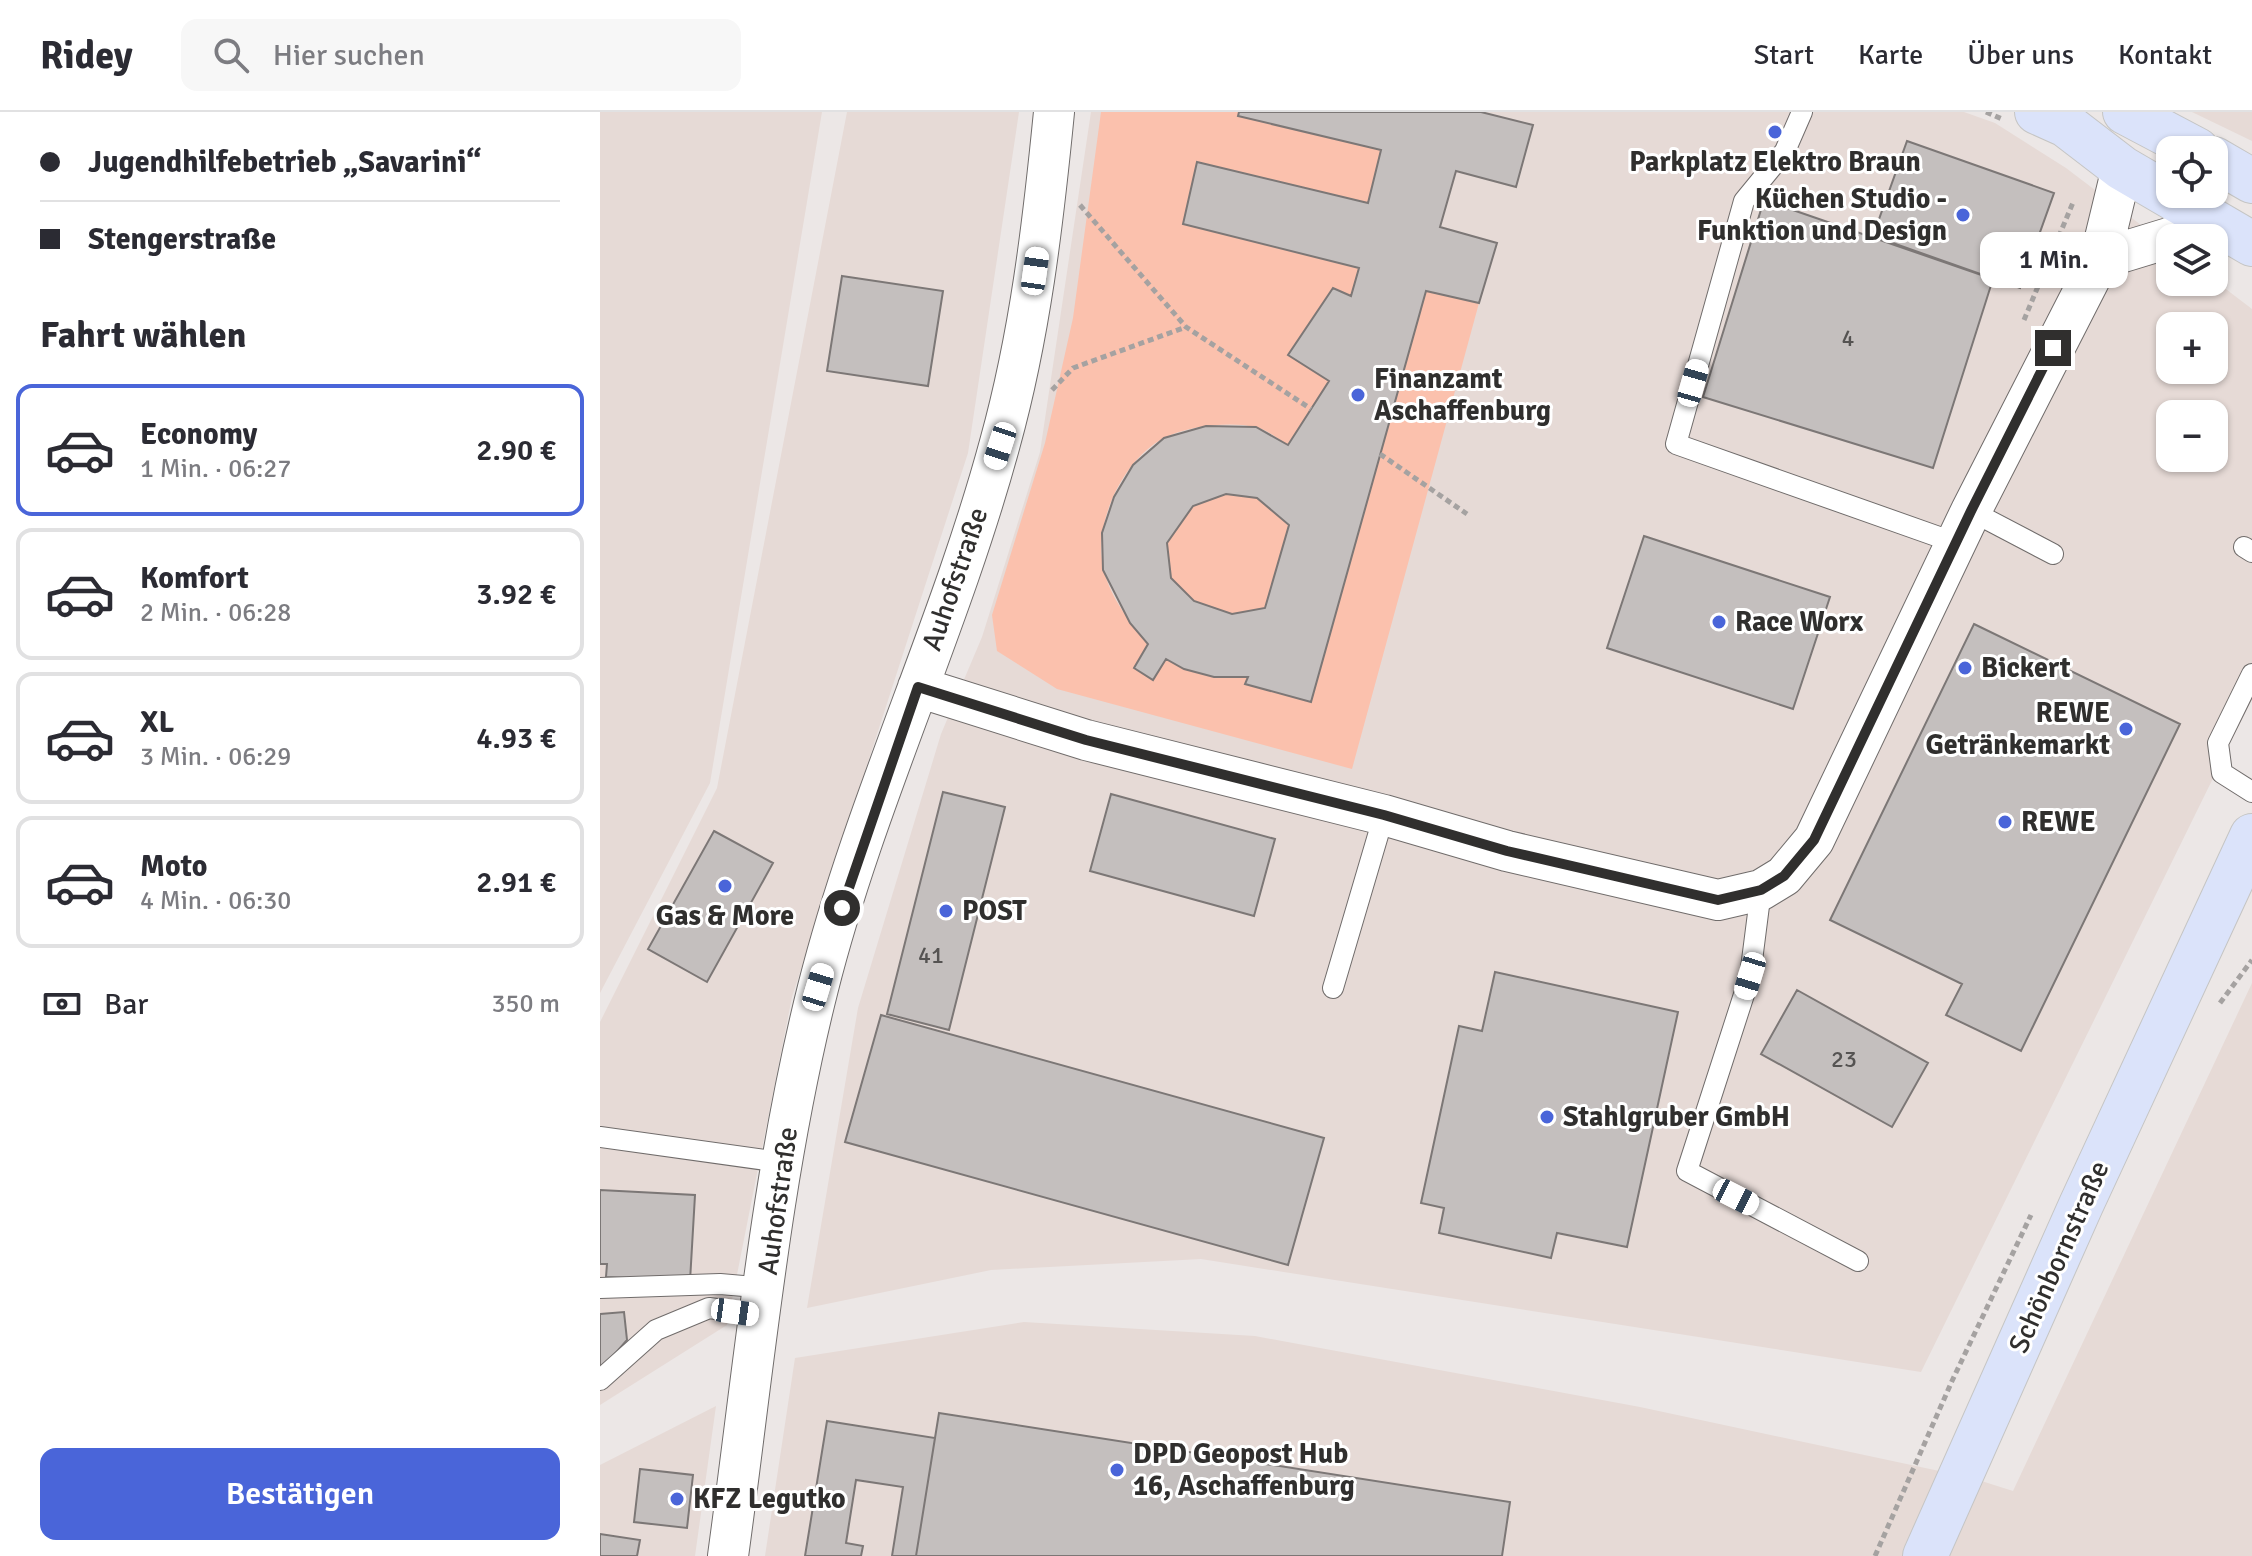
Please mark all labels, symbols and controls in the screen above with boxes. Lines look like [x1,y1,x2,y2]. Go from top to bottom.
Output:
search box [181,19,741,91]
text: Ridey [40,32,133,79]
icon: search [209,33,253,77]
text: Hier suchen [273,37,425,74]
text: Start [1754,38,1814,72]
text: Karte [1858,38,1923,72]
text: Über uns [1967,38,2074,72]
text: Kontakt [2118,38,2212,72]
marker: Parkplatz Elektro Braun [1766,123,1784,141]
map controls [2156,136,2228,472]
button: locate [2156,136,2228,208]
text: Jugendhilfebetrieb „Savarini“ [88,144,481,181]
place label: Parkplatz Elektro Braun [1629,145,1921,179]
place label: Küchen Studio - Funktion und Design [1697,182,1947,248]
marker: Küchen Studio - Funktion und Design [1954,206,1972,224]
text: Stengerstraße [88,221,276,258]
button: layers [2156,224,2228,296]
callout: 1 Min. [1979,232,2127,288]
text: 1 Min. [2019,244,2089,276]
car [1020,246,1050,296]
button: + [2156,312,2228,384]
text: Fahrt wählen [40,313,246,358]
house number: 4 [1842,323,1855,353]
route end [2035,330,2071,366]
car [1675,357,1711,409]
place label: Finanzamt Aschaffenburg [1374,362,1551,428]
marker: Finanzamt Aschaffenburg [1349,386,1367,404]
button: − [2156,400,2228,472]
icon: car [44,414,116,486]
text: Economy [140,416,257,453]
car [981,419,1019,473]
text: 2.90 € [476,432,556,469]
text: 1 Min. · 06:27 [140,453,291,485]
street label: Auhofstraße [915,503,995,655]
icon: car [44,558,116,630]
text: Komfort [140,560,249,597]
text: 3.92 € [476,576,556,613]
text: 2 Min. · 06:28 [140,597,291,629]
place label: Race Worx [1735,605,1864,639]
marker: Race Worx [1710,613,1728,631]
place label: Bickert [1981,651,2071,685]
marker: Bickert [1956,659,1974,677]
place label: REWE Getränkemarkt [1925,696,2111,762]
icon: car [44,702,116,774]
text: XL [140,704,174,741]
text: 4.93 € [476,720,556,757]
marker: REWE Getränkemarkt [2117,720,2135,738]
text: 3 Min. · 06:29 [140,741,291,773]
place label: REWE [2021,805,2096,839]
marker: REWE [1996,813,2014,831]
icon: car [44,846,116,918]
text: Moto [140,848,207,885]
text: 2.91 € [476,864,556,901]
marker: Gas & More [716,877,734,895]
text: 4 Min. · 06:30 [140,885,291,917]
route start [824,890,860,926]
place label: POST [962,894,1027,928]
place label: Gas & More [656,899,794,933]
marker: POST [937,902,955,920]
house number: 41 [918,940,944,970]
car [1732,950,1768,1002]
car [800,961,836,1013]
icon: cash [40,982,84,1026]
text: Bar [104,986,148,1023]
text: 350 m [491,988,560,1020]
house number: 23 [1831,1044,1857,1074]
place label: Stahlgruber GmbH [1563,1100,1790,1134]
marker: Stahlgruber GmbH [1538,1108,1556,1126]
street label: Auhofstraße [751,1125,805,1277]
street label: Schönbornstraße [2001,1156,2117,1358]
car [1709,1175,1763,1219]
car [710,1297,760,1327]
place label: DPD Geopost Hub 16, Aschaffenburg [1133,1437,1355,1503]
button: Bestätigen [40,1448,560,1540]
marker: DPD Geopost Hub 16, Aschaffenburg [1108,1461,1126,1479]
place label: KFZ Legutko [693,1482,846,1516]
marker: KFZ Legutko [668,1490,686,1508]

